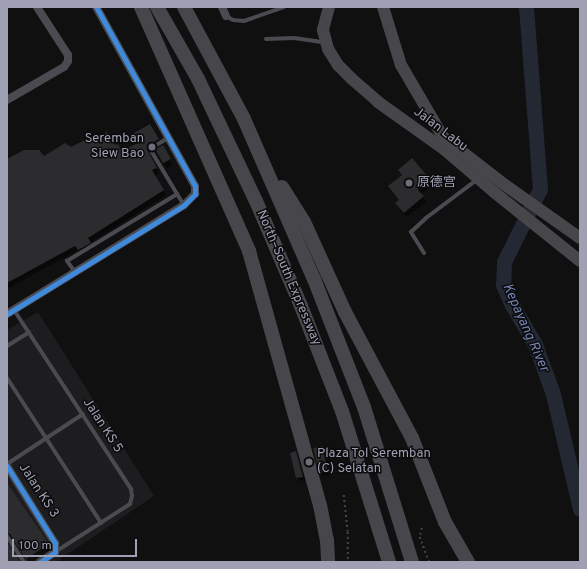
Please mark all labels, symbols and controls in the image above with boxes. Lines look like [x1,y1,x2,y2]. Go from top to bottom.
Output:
street label: Jalan Labu [410,105,470,155]
place label: Seremban Siew Bao [85,132,144,163]
marker: Seremban Siew Bao [147,142,157,152]
place label: 原德宫 [417,175,456,191]
marker: 原德宫 [404,178,414,188]
street label: North–South Expressway [252,208,324,348]
water label: Kepayang River [498,281,552,375]
street label: Jalan KS 5 [79,396,125,456]
place label: Plaza Tol Seremban (C) Selatan [317,447,431,478]
marker: Plaza Tol Seremban (C) Selatan [304,457,314,467]
street label: Jalan KS 3 [15,461,61,521]
scale bar [14,531,139,557]
text: 100 m [19,538,52,554]

